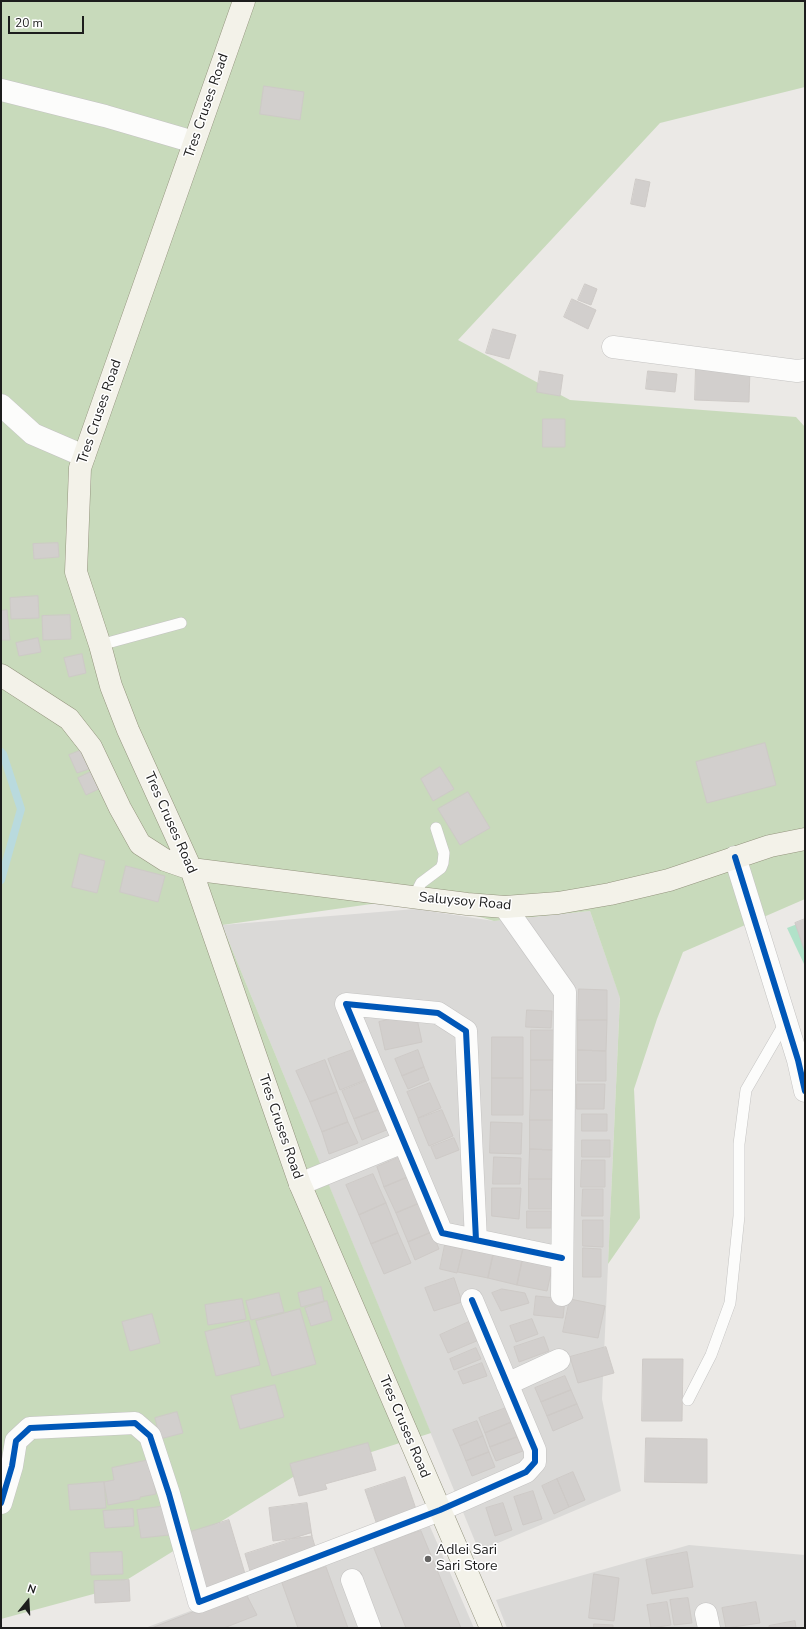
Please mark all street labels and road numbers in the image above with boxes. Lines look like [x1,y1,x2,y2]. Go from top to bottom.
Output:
street label: Tres Cruses Road [181,52,233,160]
street label: Tres Cruses Road [74,358,126,466]
street label: Tres Cruses Road [140,770,200,876]
street label: Saluysoy Road [418,890,512,914]
street label: Tres Cruses Road [254,1073,306,1181]
street label: Tres Cruses Road [375,1373,433,1481]

